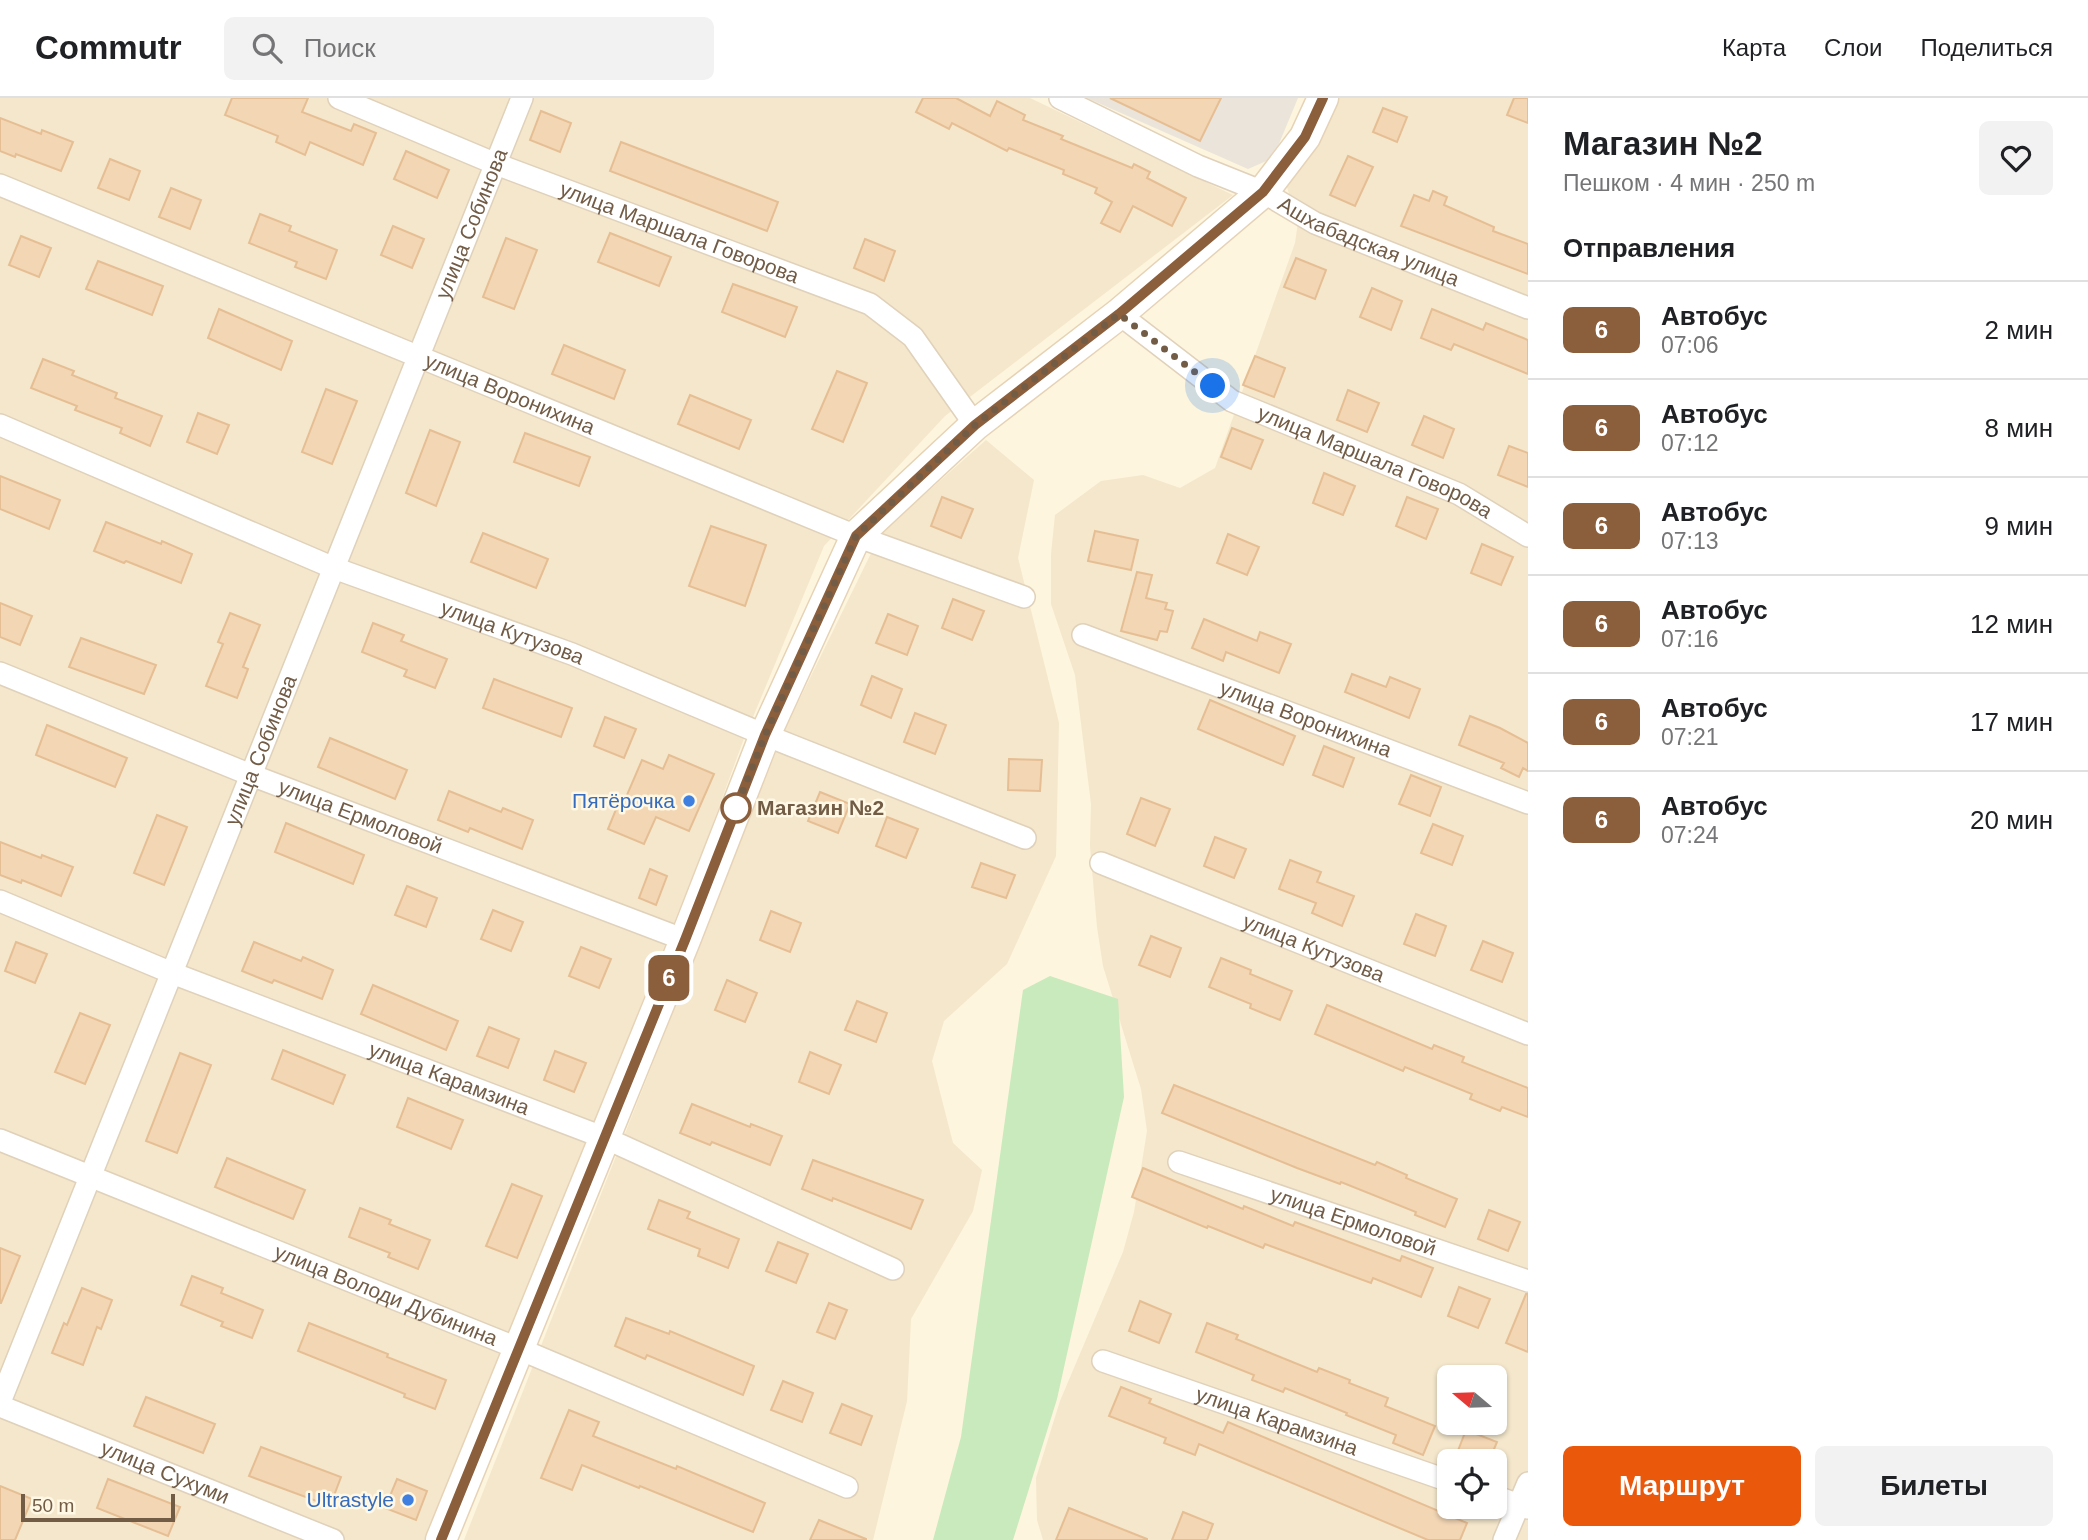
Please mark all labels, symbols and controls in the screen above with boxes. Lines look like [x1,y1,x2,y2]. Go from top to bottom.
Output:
search box [224,17,714,80]
text: Commutr [35,29,182,66]
icon: search [248,29,286,67]
text: Поиск [304,33,376,63]
text: Карта [1722,34,1786,61]
text: Слои [1824,34,1882,61]
text: Поделиться [1920,34,2053,61]
button: heart [1979,121,2053,195]
text: Магазин №2 [1563,125,1763,162]
street label: улица Собинова [431,145,512,302]
text: Пешком · 4 мин · 250 m [1563,170,1815,196]
street label: улица Маршала Говорова [557,177,802,287]
street label: Ашхабадская улица [1274,192,1463,290]
text: Отправления [1563,233,1735,263]
text: Автобус [1661,301,1768,331]
text: 2 мин [1985,315,2053,345]
text: 6 [1595,316,1608,343]
text: 07:06 [1661,332,1719,358]
street label: улица Воронихина [422,348,599,439]
your location [1195,368,1230,403]
text: Автобус [1661,399,1768,429]
street label: улица Маршала Говорова [1254,401,1497,523]
text: 8 мин [1985,413,2053,443]
text: 6 [1595,414,1608,441]
text: 07:12 [1661,430,1719,456]
text: Автобус [1661,497,1768,527]
text: 9 мин [1985,511,2053,541]
text: 6 [1595,512,1608,539]
text: 07:13 [1661,528,1719,554]
text: Автобус [1661,595,1768,625]
street label: улица Кутузова [438,596,588,669]
text: 12 мин [1970,609,2053,639]
text: 6 [1595,610,1608,637]
text: 07:16 [1661,626,1719,652]
street label: улица Собинова [220,671,301,829]
street label: улица Воронихина [1217,676,1395,762]
text: Автобус [1661,693,1768,723]
text: 17 мин [1970,707,2053,737]
text: 6 [1595,708,1608,735]
text: 07:21 [1661,724,1719,750]
street label: улица Ермоловой [275,775,446,858]
place label: Пятёрочка [572,789,675,812]
text: Автобус [1661,791,1768,821]
marker: Пятёрочка [681,793,697,809]
marker: Магазин №2 [721,793,751,823]
place label: Магазин №2 [757,796,884,819]
text: 20 мин [1970,805,2053,835]
text: 6 [1595,806,1608,833]
text: 07:24 [1661,822,1719,848]
street label: улица Кутузова [1240,909,1388,986]
line badge: 6 [646,955,692,1001]
text: 6 [662,964,676,991]
street label: улица Карамзина [366,1037,533,1119]
street label: улица Ермоловой [1267,1182,1439,1260]
street label: улица Володи Дубинина [271,1240,501,1350]
north arrow [1437,1365,1507,1435]
map controls [1437,1365,1507,1519]
street label: улица Карамзина [1193,1382,1361,1460]
street label: улица Сухуми [98,1436,233,1508]
button: Маршрут [1563,1446,1801,1526]
button: Билеты [1815,1446,2053,1526]
button: locate [1437,1449,1507,1519]
place label: Ultrastyle [306,1488,394,1511]
scale bar [21,1491,175,1523]
marker: Ultrastyle [400,1492,416,1508]
text: 50 m [32,1495,74,1516]

